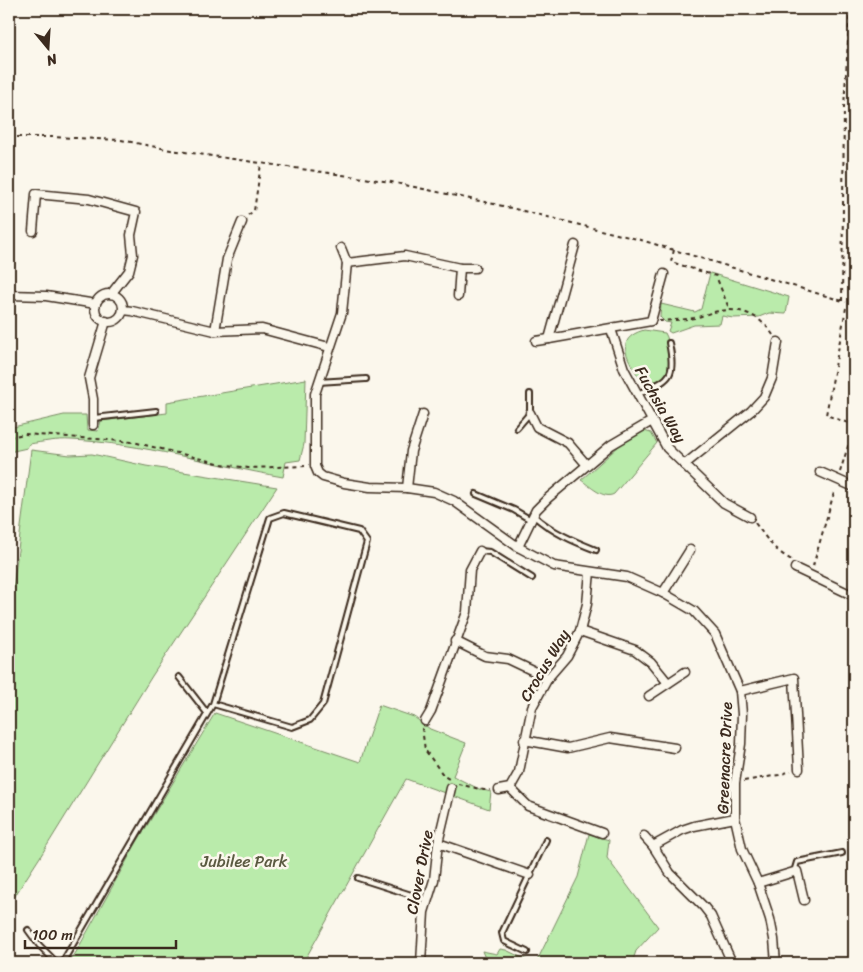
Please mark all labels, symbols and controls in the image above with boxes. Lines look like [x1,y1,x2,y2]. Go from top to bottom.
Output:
north arrow [22,22,72,72]
text: N [43,46,61,73]
street label: Fuchsia Way [627,360,695,449]
street label: Crocus Way [511,623,578,707]
street label: Greenacre Drive [708,701,741,815]
street label: Clover Drive [397,827,442,917]
park label: Jubilee Park [200,847,288,876]
scale bar [25,917,176,949]
text: 100 m [32,922,73,948]

